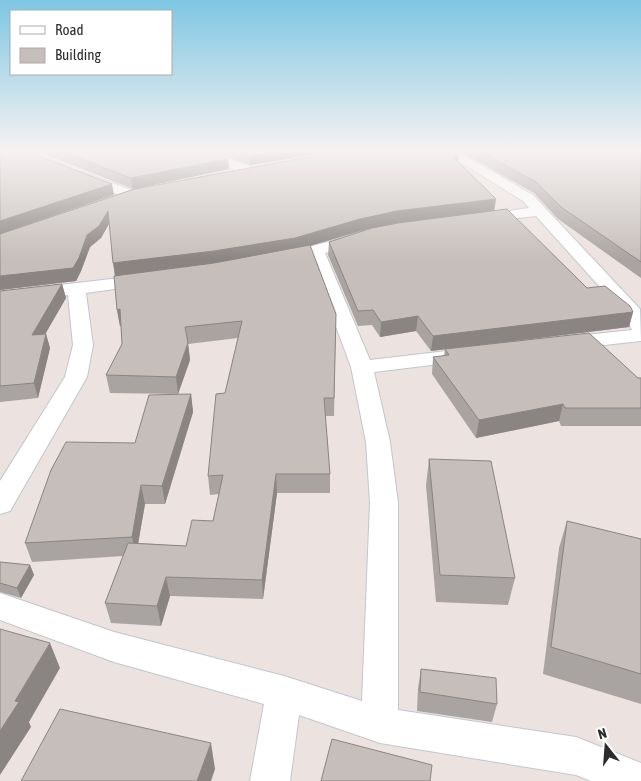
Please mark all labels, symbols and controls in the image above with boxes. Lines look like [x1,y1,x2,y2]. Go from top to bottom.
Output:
legend [10,10,172,75]
text: Road [55,21,84,38]
text: Building [55,46,101,63]
north arrow [581,721,631,771]
text: N [596,725,608,742]

